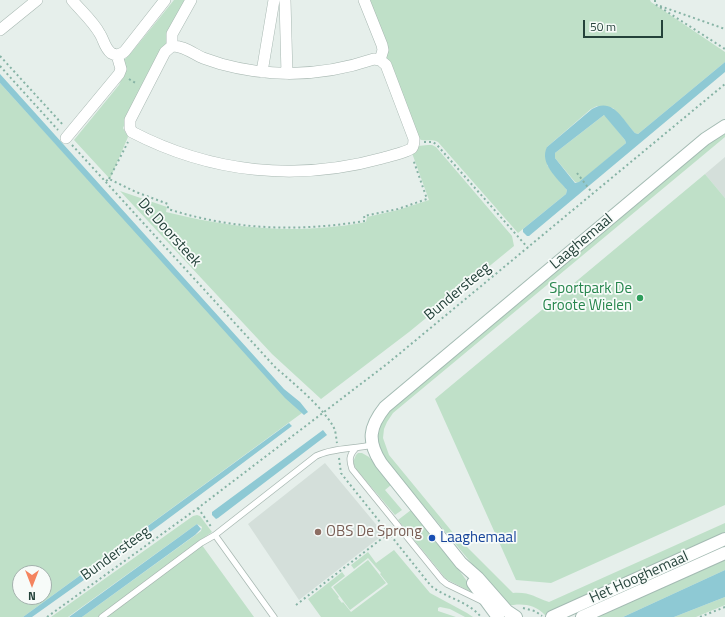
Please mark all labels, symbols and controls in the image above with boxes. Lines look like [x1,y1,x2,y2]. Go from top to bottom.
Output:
scale bar [585,12,665,38]
text: 50 m [590,17,616,36]
street label: De Doorsteek [134,195,204,271]
street label: Laaghemaal [547,210,617,274]
street label: Bundersteeg [421,259,495,325]
place label: Sportpark De Groote Wielen [543,280,632,315]
marker: Sportpark De Groote Wielen [635,293,645,303]
street label: Bundersteeg [78,523,154,585]
place label: OBS De Sprong [326,523,422,541]
marker: OBS De Sprong [313,527,323,537]
place label: Laaghemaal [440,529,517,547]
marker: Laaghemaal [427,533,437,543]
street label: Het Hooghemaal [587,548,691,608]
north arrow [12,565,52,605]
text: N [28,588,36,604]

